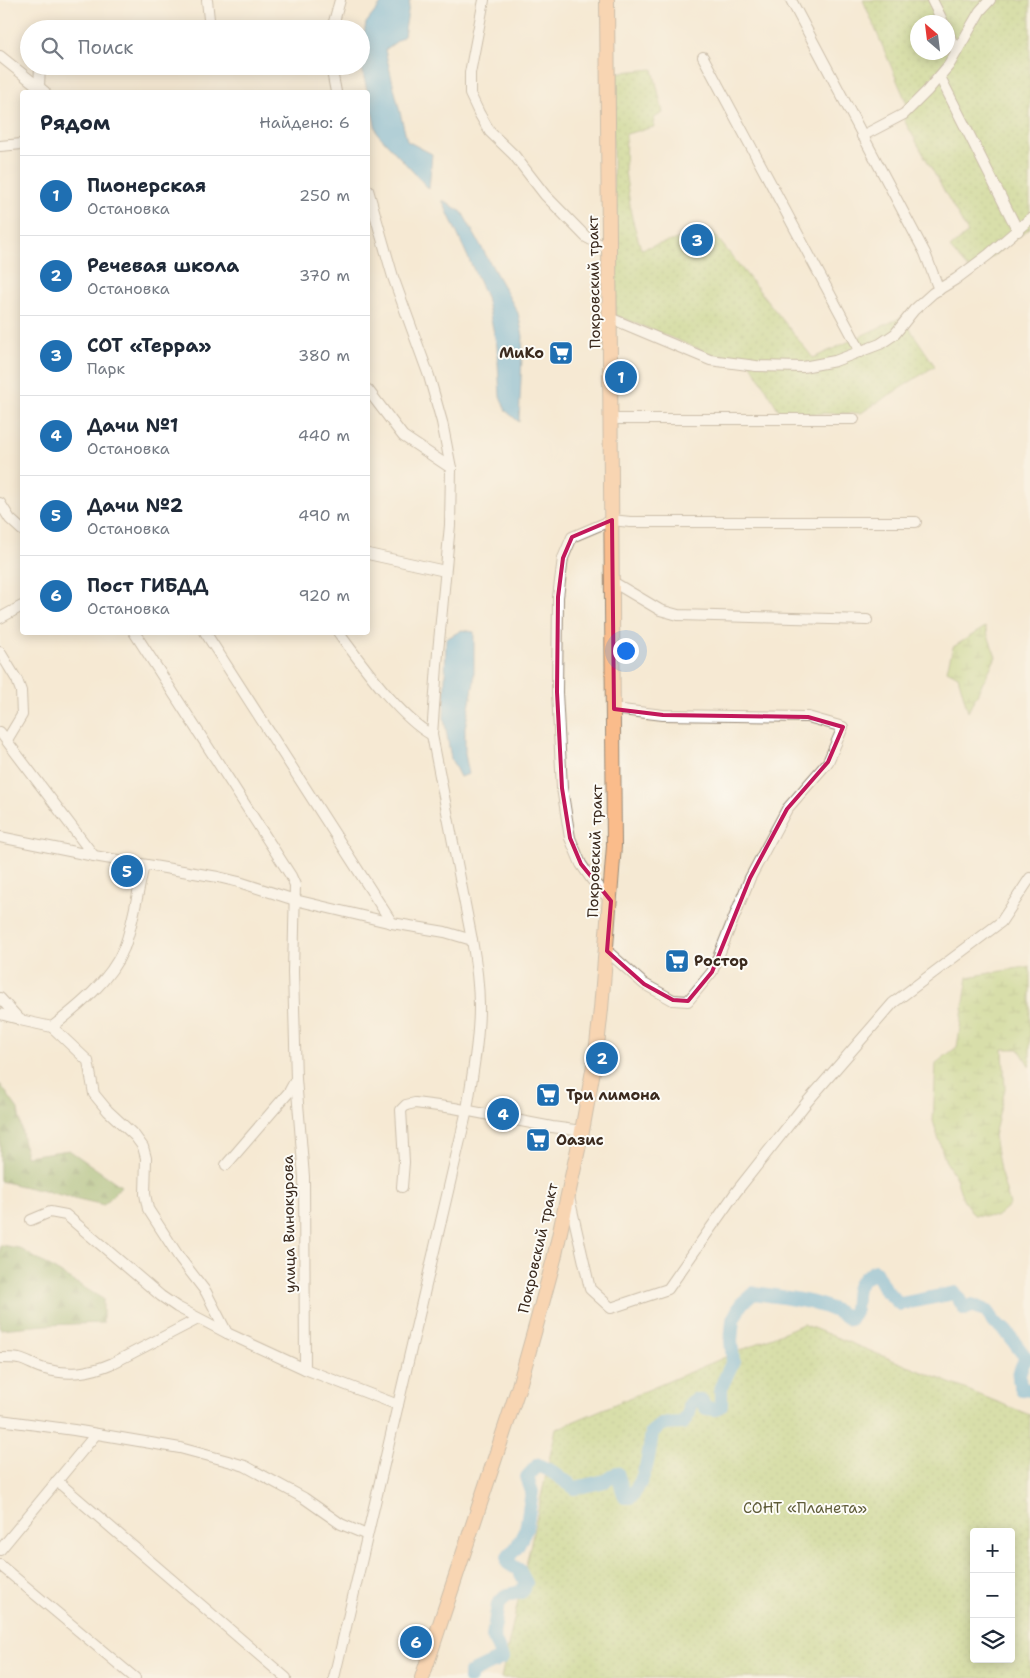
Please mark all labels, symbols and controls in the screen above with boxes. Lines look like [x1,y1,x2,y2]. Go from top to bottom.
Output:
north arrow [910,15,955,60]
search box [20,20,370,75]
icon: search [38,34,66,62]
text: Поиск [78,35,133,60]
text: Рядом [40,109,110,137]
text: Найдено: 6 [259,112,350,133]
text: Пионерская [87,173,206,198]
text: 1 [52,185,60,206]
text: 250 m [299,185,350,206]
text: Остановка [87,198,170,219]
street label: Покровский тракт [583,215,605,349]
pin: 3 [681,221,713,259]
text: Речевая школа [87,253,239,278]
text: 2 [50,265,62,286]
text: 370 m [299,265,350,286]
text: Остановка [87,278,170,299]
text: СОТ «Терра» [87,333,211,358]
supermarket icon: МиКо [548,340,574,366]
place label: МиКо [499,343,544,363]
text: 3 [50,345,62,366]
text: 380 m [298,345,350,366]
text: Парк [87,358,125,379]
pin: 1 [605,358,637,396]
text: Дачи №1 [87,413,178,438]
text: 4 [50,425,62,446]
text: 440 m [298,425,350,446]
text: Остановка [87,438,170,459]
text: Дачи №2 [87,493,183,518]
text: 5 [51,505,61,526]
text: 490 m [298,505,350,526]
text: Остановка [87,518,170,539]
text: Пост ГИБДД [87,573,208,598]
text: 6 [50,585,62,606]
text: 920 m [298,585,350,606]
text: Остановка [87,598,170,619]
your location [613,638,639,664]
street label: Покровский тракт [583,784,607,918]
pin: 5 [111,852,143,890]
supermarket icon: Ростор [664,948,690,974]
place label: Ростор [694,951,748,971]
pin: 2 [586,1039,618,1077]
supermarket icon: Три лимона [535,1082,561,1108]
place label: Три лимона [566,1085,661,1105]
pin: 4 [487,1095,519,1133]
supermarket icon: Оазис [525,1127,551,1153]
place label: Оазис [556,1130,604,1150]
street label: улица Винокурова [278,1154,300,1293]
street label: Покровский тракт [513,1181,563,1315]
park label: СОНТ «Планета» [743,1498,867,1518]
map controls [970,1528,1015,1663]
button: + [970,1528,1015,1573]
button: − [970,1573,1015,1618]
button: layers [970,1618,1015,1663]
pin: 6 [400,1623,432,1661]

